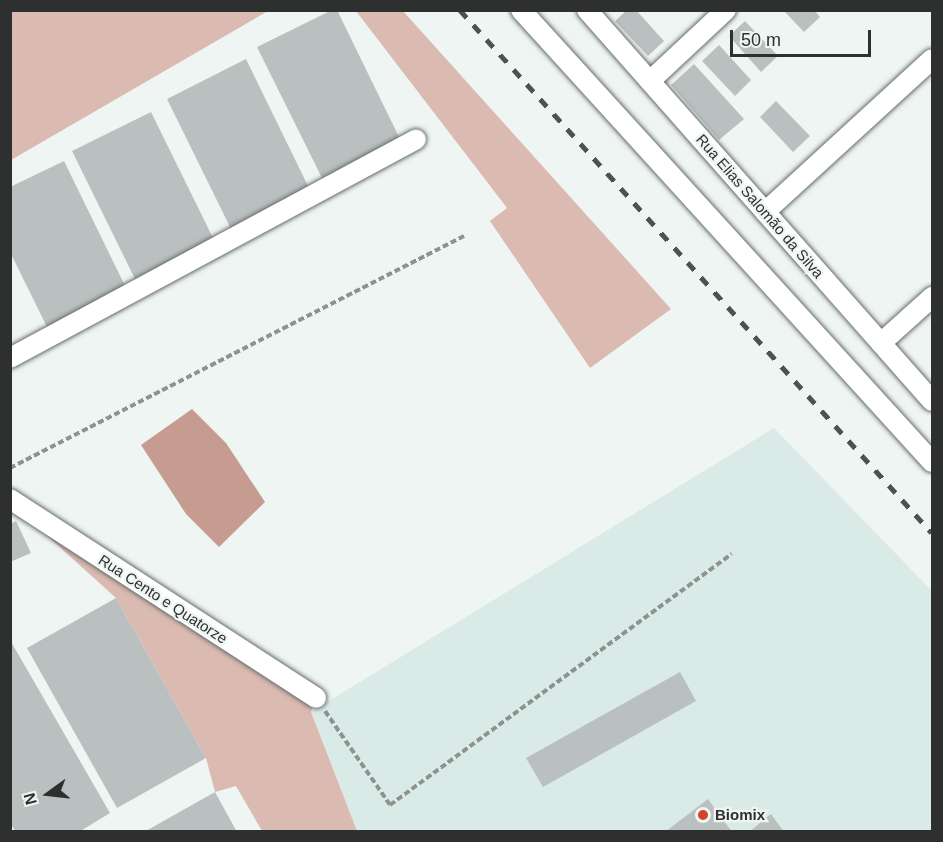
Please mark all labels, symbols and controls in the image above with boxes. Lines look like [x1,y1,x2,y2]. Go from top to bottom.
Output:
scale bar [733,18,874,56]
text: 50 m [741,30,781,50]
street label: Rua Elias Salomão da Silva [692,130,828,282]
street label: Rua Cento e Quatorze [95,551,231,647]
north arrow [18,764,78,824]
text: N [20,791,40,807]
place label: Biomix [715,806,765,824]
marker: Biomix [696,808,710,822]

